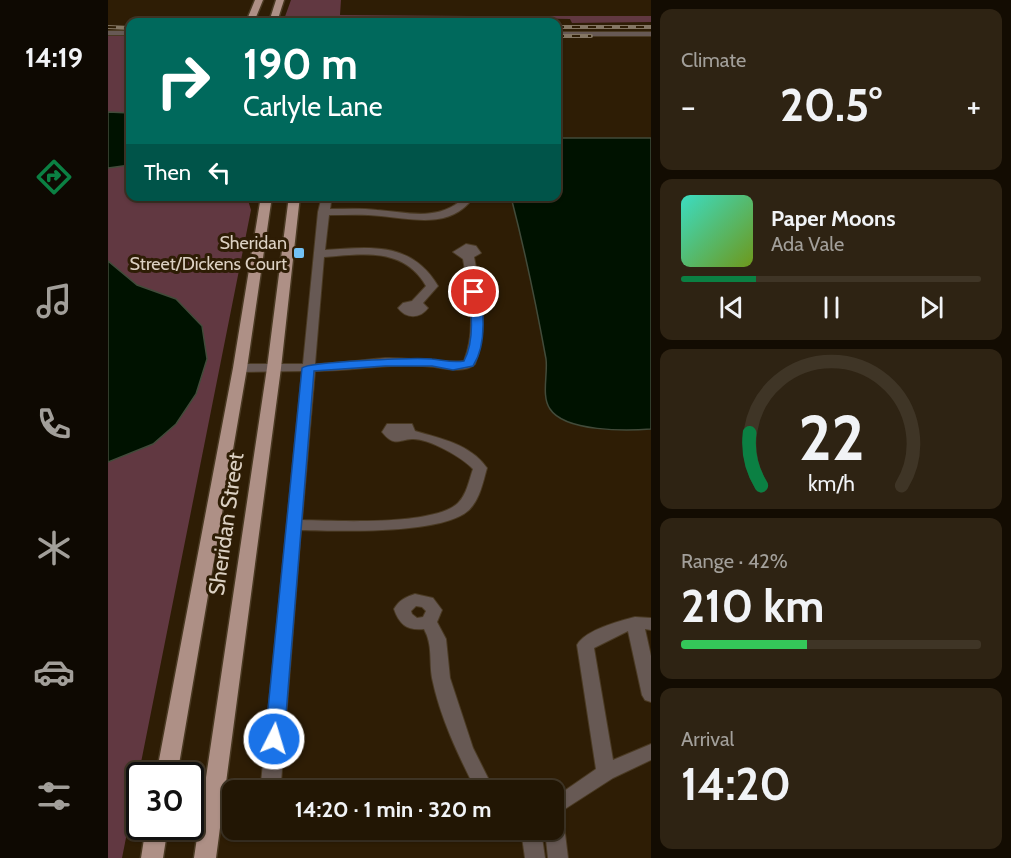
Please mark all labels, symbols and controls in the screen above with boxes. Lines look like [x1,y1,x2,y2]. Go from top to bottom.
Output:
text: 190 m [243,38,358,90]
text: 14:19 [25,41,83,74]
icon: right [144,42,222,120]
text: Climate [681,48,746,72]
text: 20.5° [780,78,882,132]
text: − [681,86,696,126]
text: + [966,86,981,126]
text: Carlyle Lane [243,90,382,123]
icon: directions [33,156,75,198]
icon: left [203,156,236,189]
text: Then [144,159,191,186]
text: Paper Moons [771,205,895,232]
place label: Sheridan Street/Dickens Court [130,232,287,275]
text: Ada Vale [771,232,844,256]
marker: Sheridan Street/Dickens Court [292,246,306,260]
pin [448,266,499,317]
icon: arrive [457,275,490,308]
icon: music [33,280,75,322]
icon: previous [715,291,748,324]
icon: pause [815,291,848,324]
icon: next [915,291,948,324]
text: 22 [798,400,864,476]
icon: phone [33,403,75,445]
street label: Sheridan Street [203,450,249,597]
text: km/h [808,470,854,496]
icon: climate [33,527,75,569]
text: Range · 42% [681,549,788,573]
text: 210 km [681,579,824,633]
icon: car [33,651,75,693]
position arrow [242,707,306,771]
text: Arrival [681,727,734,751]
text: 14:20 [681,757,791,811]
speed limit sign: 30 [126,762,204,840]
icon: filters [33,775,75,817]
text: 14:20 · 1 min · 320 m [295,796,491,823]

